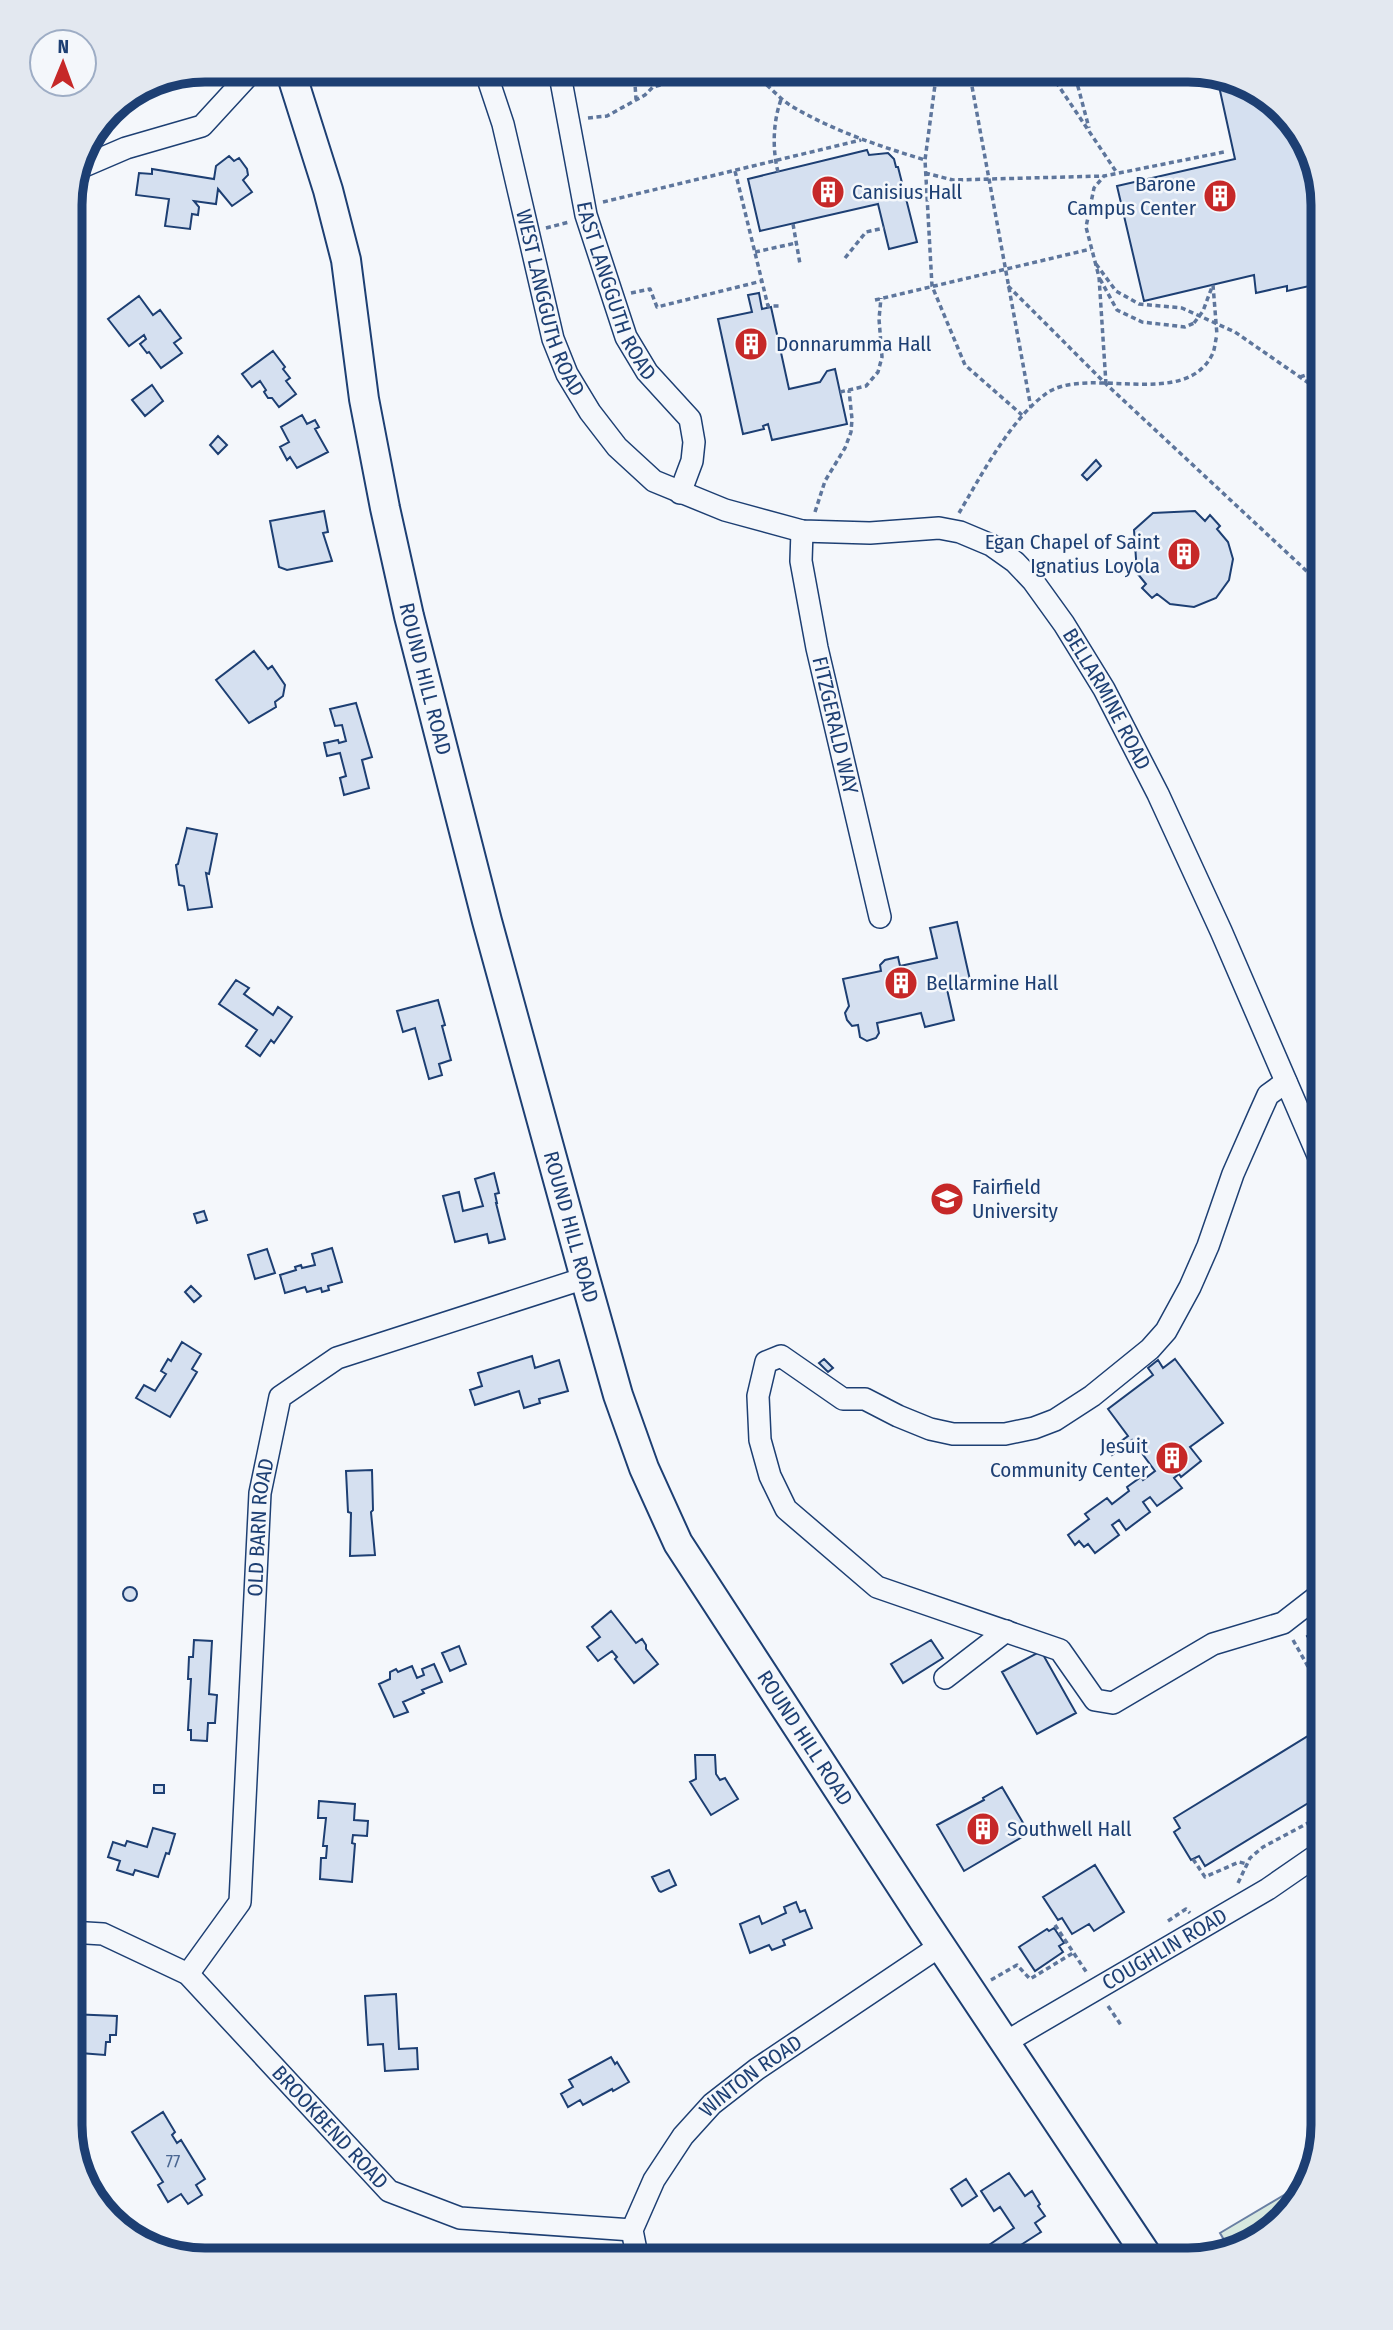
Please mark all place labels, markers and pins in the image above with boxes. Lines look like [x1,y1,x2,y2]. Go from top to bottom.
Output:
place label: Barone Campus Center [1067,171,1197,221]
building icon: Canisius Hall [809,173,847,211]
building icon: Barone Campus Center [1201,177,1239,215]
place label: Canisius Hall [852,179,963,205]
building icon: Donnarumma Hall [732,325,770,363]
place label: Donnarumma Hall [776,331,932,357]
place label: Egan Chapel of Saint Ignatius Loyola [985,529,1160,579]
building icon: Egan Chapel of Saint Ignatius Loyola [1165,535,1203,573]
building icon: Bellarmine Hall [882,964,920,1002]
place label: Bellarmine Hall [926,970,1059,996]
place label: Fairfield University [972,1174,1058,1224]
school or university icon: Fairfield University [928,1180,966,1218]
place label: Jesuit Community Center [990,1433,1149,1483]
building icon: Jesuit Community Center [1153,1439,1191,1477]
building icon: Southwell Hall [964,1810,1002,1848]
place label: Southwell Hall [1007,1816,1132,1842]

